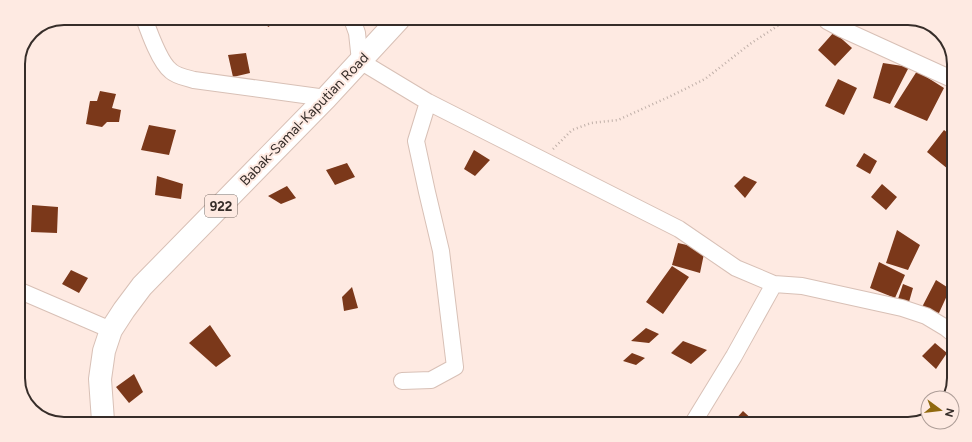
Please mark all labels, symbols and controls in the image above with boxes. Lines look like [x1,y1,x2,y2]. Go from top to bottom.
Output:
street label: Babak-Samal-Kaputian Road [236,49,372,189]
road number: 922 [205,195,237,217]
north arrow [920,390,960,430]
text: N [942,407,957,418]

